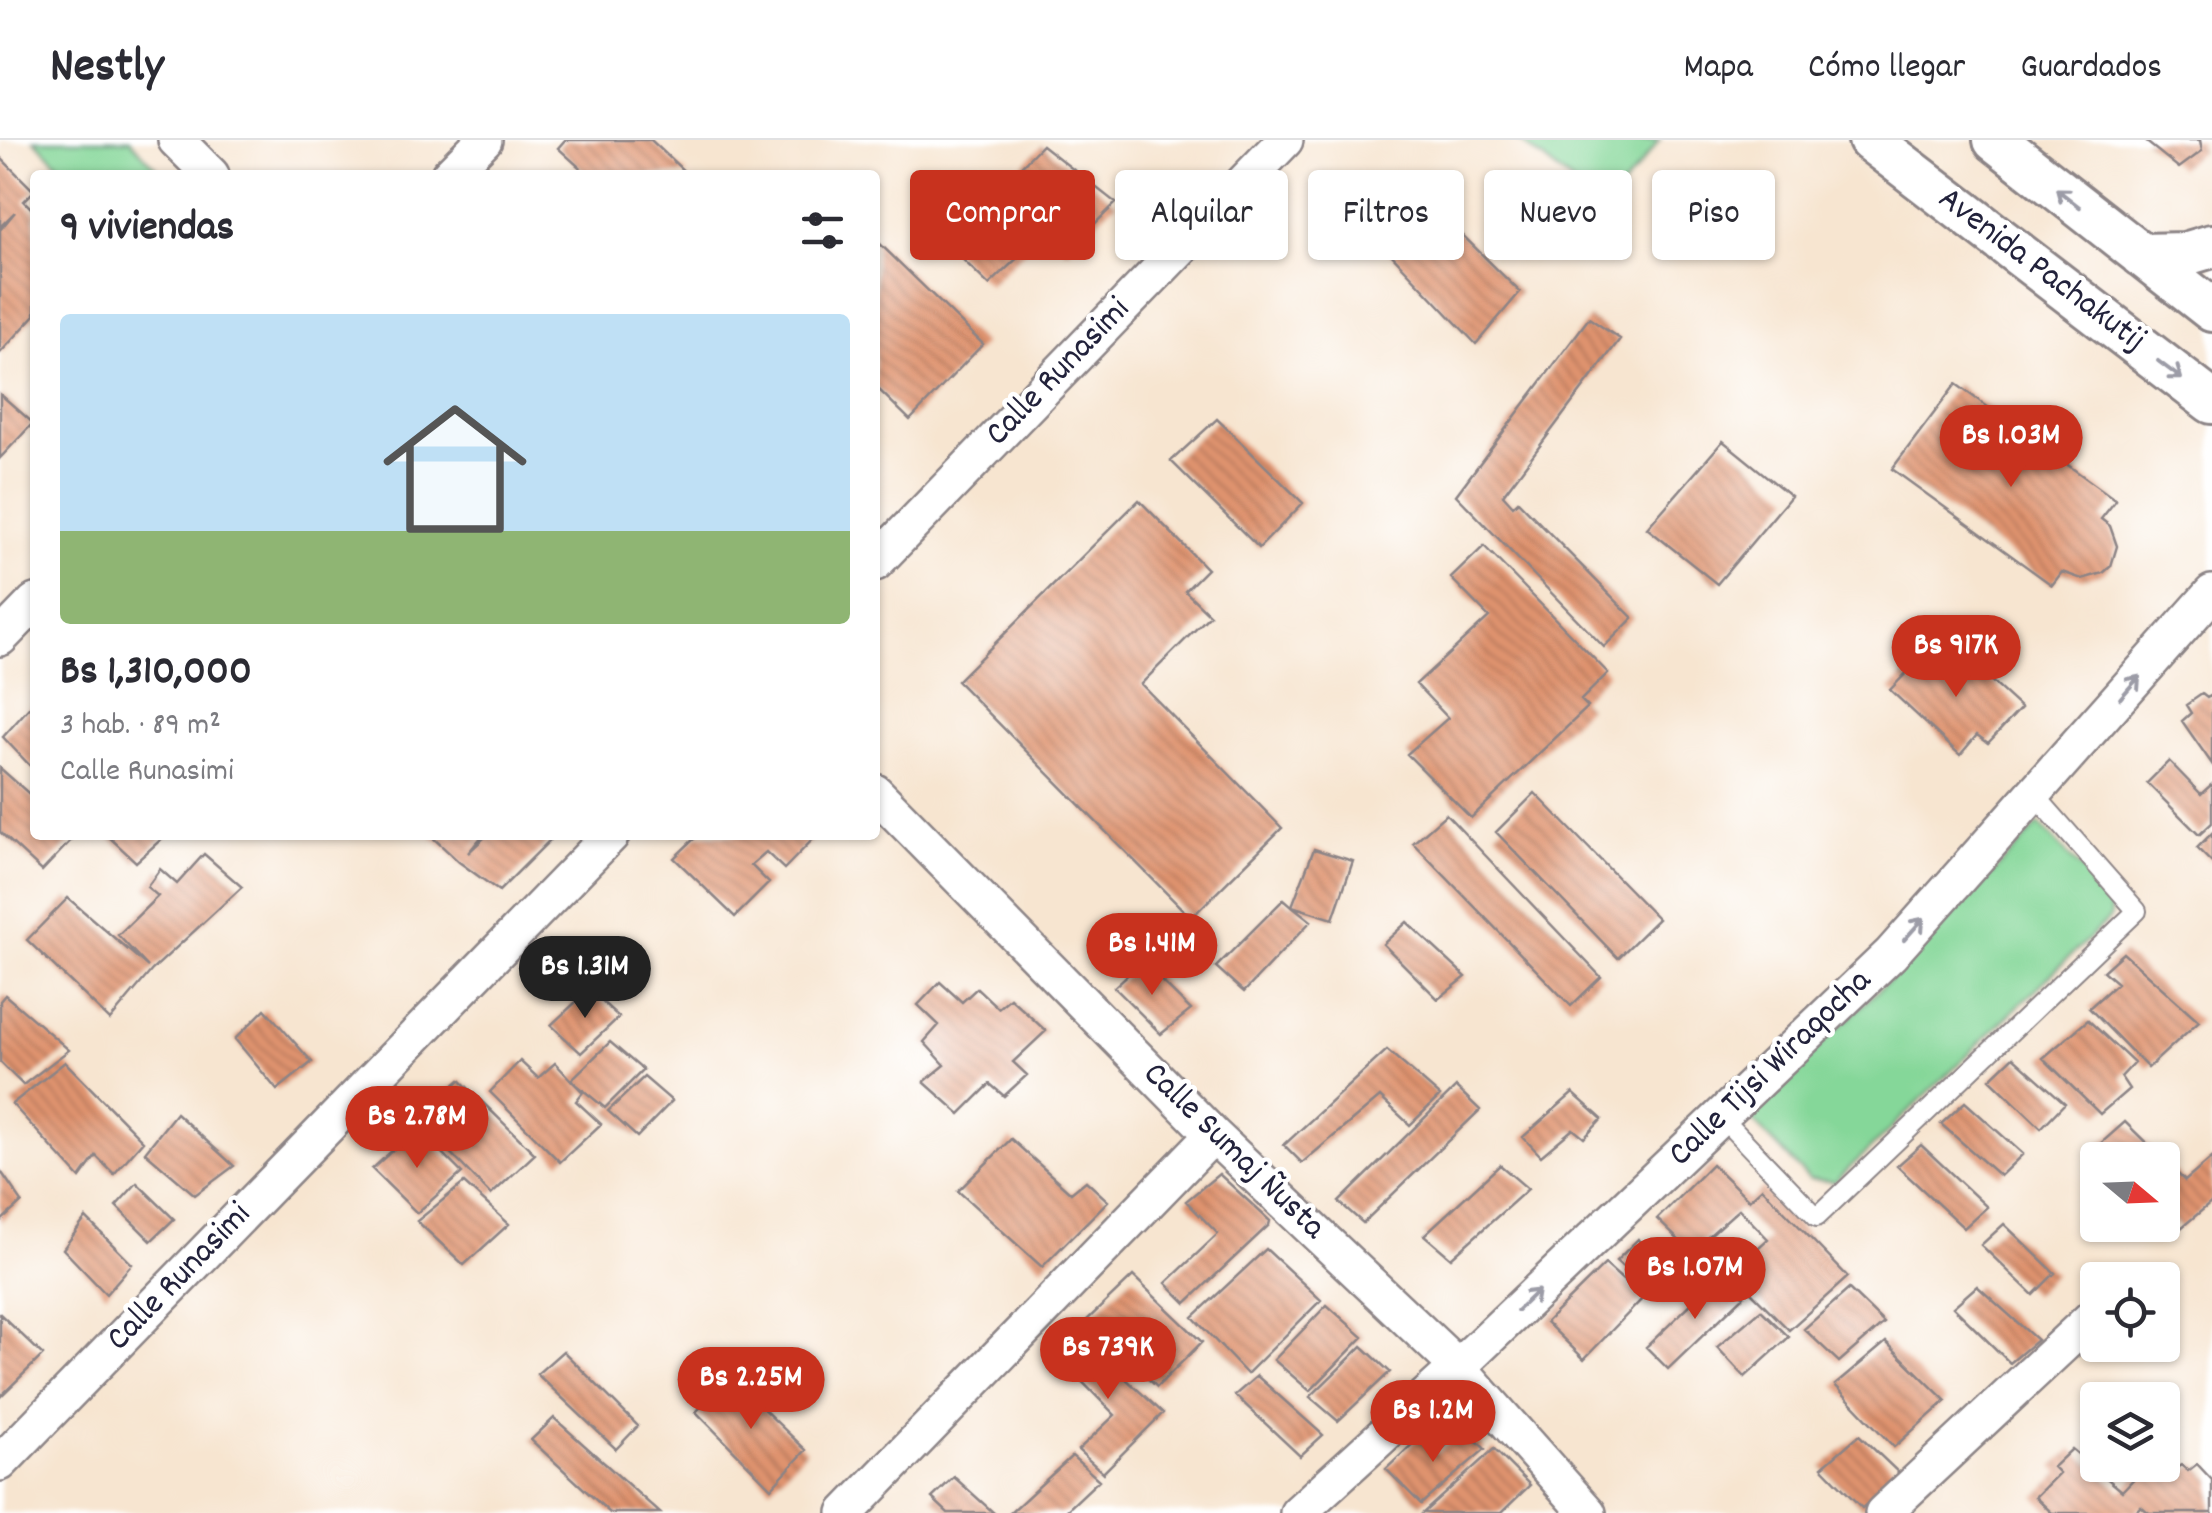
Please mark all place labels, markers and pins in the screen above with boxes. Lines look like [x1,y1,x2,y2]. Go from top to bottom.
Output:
pin: Bs 1.03M [1908,405,2114,490]
pin: Bs 917K [1864,615,2048,700]
pin: Bs 1.41M [1049,913,1255,998]
pin: Bs 1.31M [482,936,688,1021]
pin: Bs 2.78M [314,1086,520,1171]
pin: Bs 1.07M [1592,1237,1798,1322]
pin: Bs 739K [1016,1317,1200,1402]
pin: Bs 2.25M [648,1347,854,1432]
pin: Bs 1.2M [1341,1380,1525,1465]

